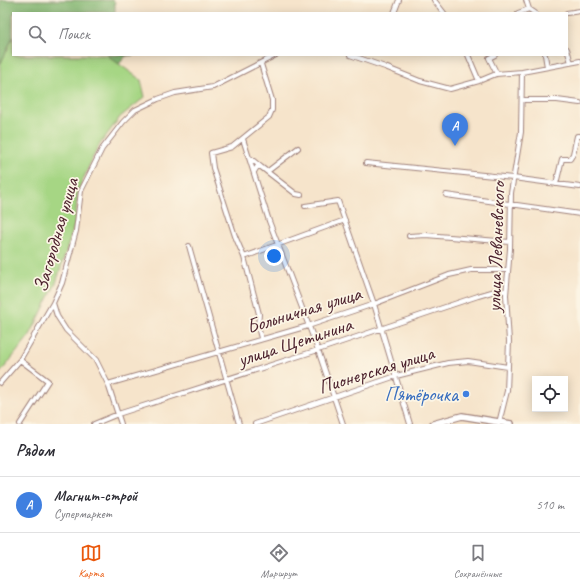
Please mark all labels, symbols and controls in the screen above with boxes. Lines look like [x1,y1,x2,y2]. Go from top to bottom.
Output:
search box [12,12,568,56]
icon: search [26,23,48,45]
text: Поиск [58,25,90,44]
pin: A [442,113,468,146]
street label: Загородная улица [28,173,85,295]
street label: улица Леваневского [481,179,511,314]
your location [264,246,284,266]
street label: Больничная улица [244,280,366,339]
street label: улица Щетинина [234,311,357,373]
street label: Пионерская улица [315,340,439,399]
map controls [532,376,568,412]
button: locate [532,376,568,412]
place label: Пятёрочка [385,382,460,407]
marker: Пятёрочка [461,389,471,399]
text: Рядом [16,440,54,461]
text: Магнит-строй [54,487,137,506]
text: A [26,497,32,513]
text: 510 m [536,497,564,513]
text: Супермаркет [54,506,112,522]
tab: Карта [78,542,104,580]
tab: Маршрут [261,542,297,580]
tab: Сохранённые [454,542,502,580]

